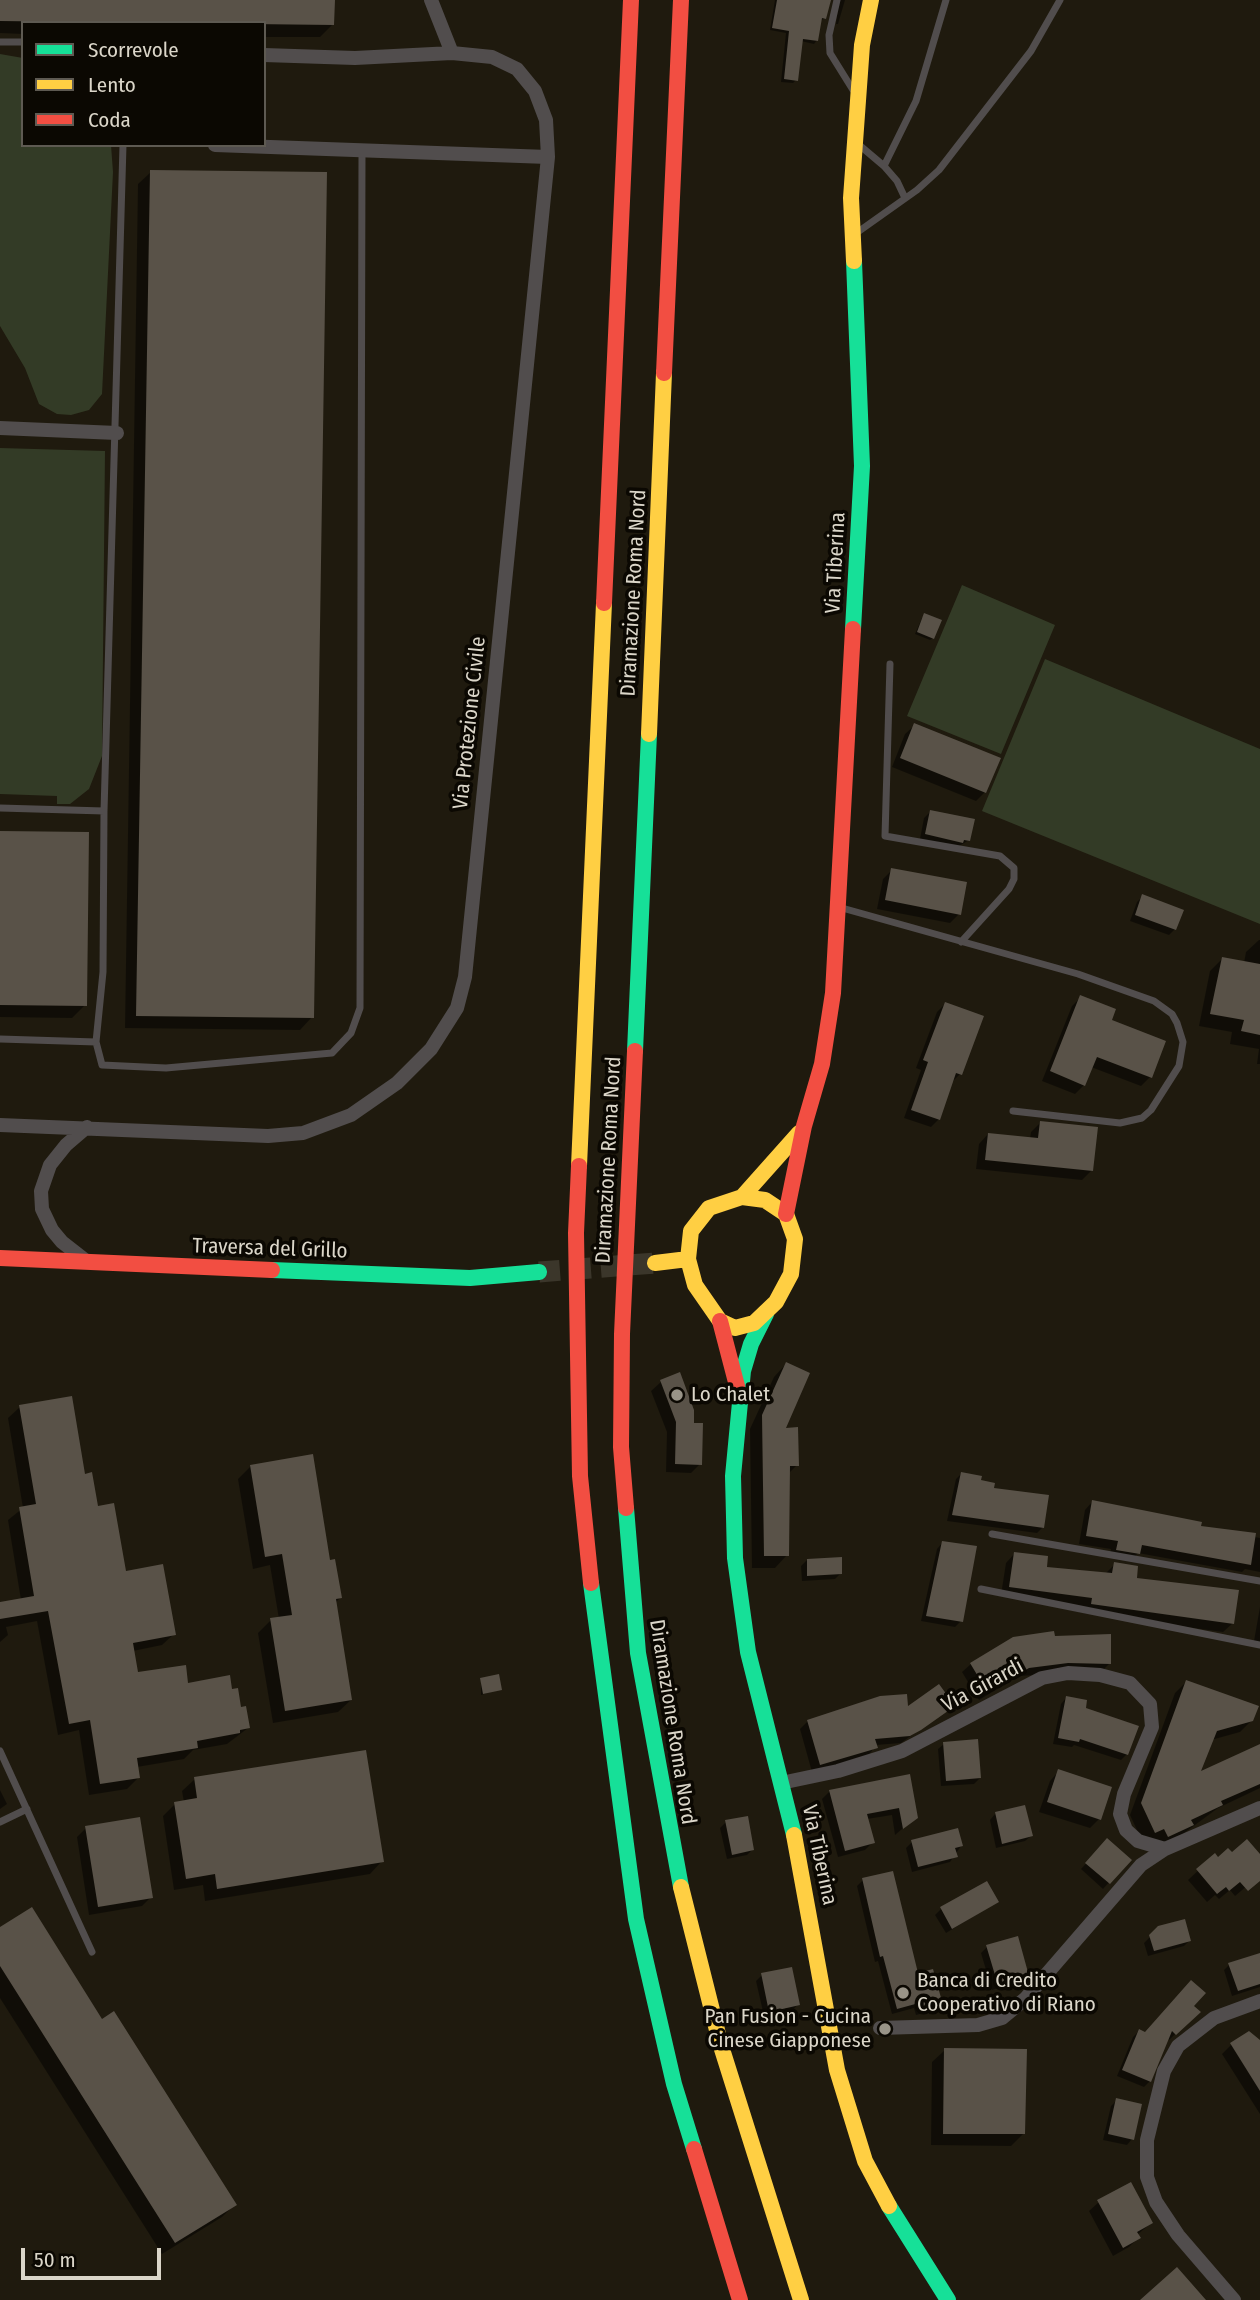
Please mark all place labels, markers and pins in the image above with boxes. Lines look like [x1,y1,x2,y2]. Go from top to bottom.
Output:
place label: Lo Chalet [691,1382,770,1408]
marker: Lo Chalet [669,1387,685,1403]
place label: Banca di Credito Cooperativo di Riano [917,1968,1096,2018]
marker: Banca di Credito Cooperativo di Riano [895,1985,911,2001]
place label: Pan Fusion - Cucina Cinese Giapponese [704,2004,871,2054]
marker: Pan Fusion - Cucina Cinese Giapponese [877,2021,893,2037]

